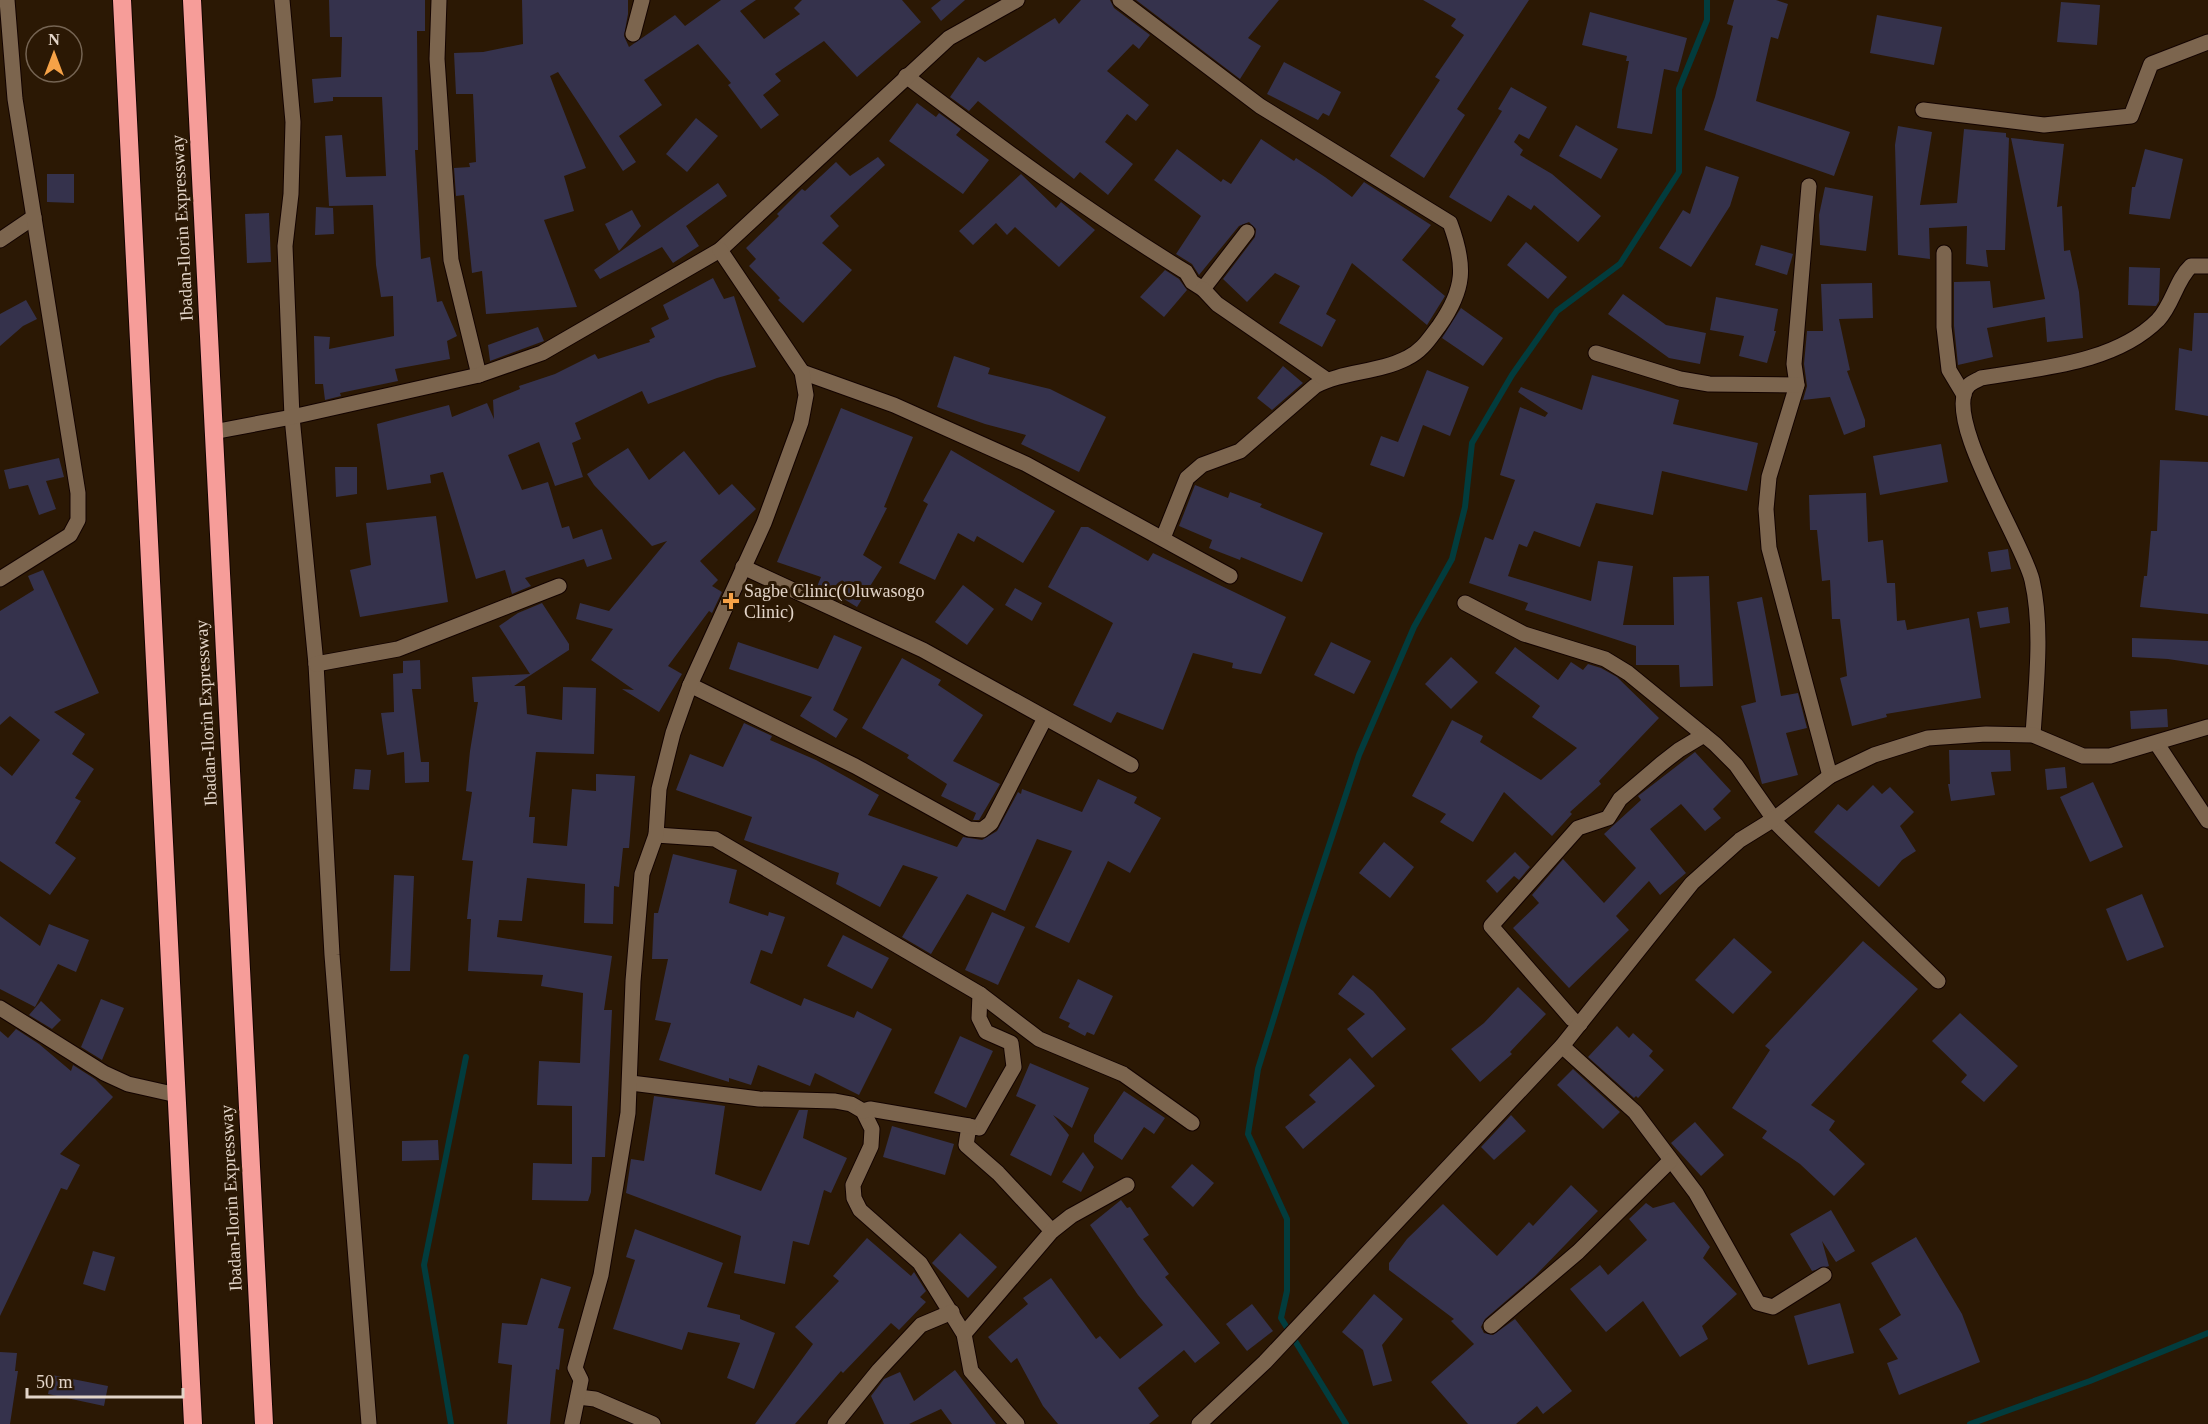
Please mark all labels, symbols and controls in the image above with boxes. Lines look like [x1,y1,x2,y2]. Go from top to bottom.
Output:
north arrow [24,24,84,84]
text: N [48,31,60,48]
street label: Ibadan-Ilorin Expressway [167,134,197,322]
place label: Sagbe Clinic(Oluwasogo Clinic) [744,581,924,623]
marker: Sagbe Clinic(Oluwasogo Clinic) [722,592,740,610]
street label: Ibadan-Ilorin Expressway [191,619,221,807]
street label: Ibadan-Ilorin Expressway [216,1104,246,1292]
scale bar [27,1361,183,1399]
text: 50 m [36,1372,73,1392]

